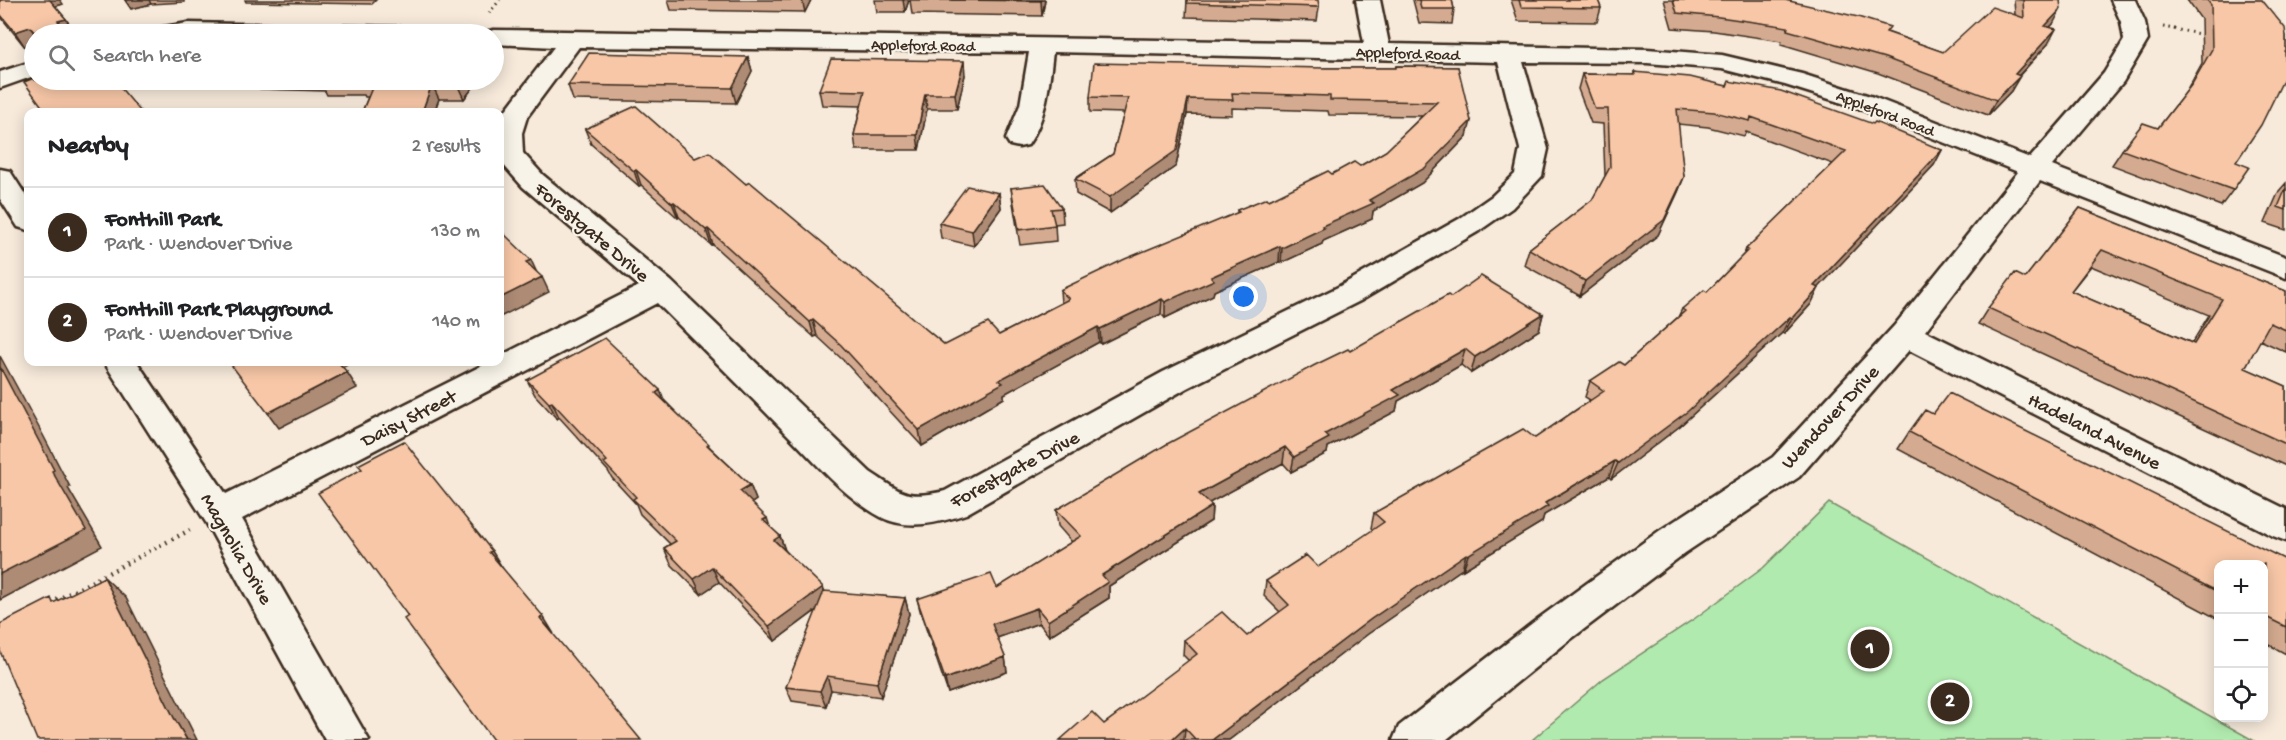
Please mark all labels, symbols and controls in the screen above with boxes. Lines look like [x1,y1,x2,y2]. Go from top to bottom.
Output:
search box [24,24,504,90]
street label: Appleford Road [871,37,977,58]
icon: search [45,41,78,74]
text: Search here [93,44,201,70]
street label: Appleford Road [1356,44,1462,67]
street label: Appleford Road [1833,88,1938,143]
text: Nearby [48,132,129,163]
text: 2 results [411,136,480,159]
street label: Forestgate Drive [528,178,653,289]
text: Fonthill Park [105,208,221,234]
text: 1 [63,221,72,244]
text: 130 m [431,221,480,244]
text: Park · Wendover Drive [105,234,292,257]
your location [1229,282,1258,311]
text: Fonthill Park Playground [105,298,331,324]
text: 2 [63,311,72,334]
text: 140 m [432,311,480,334]
text: Park · Wendover Drive [105,324,292,347]
street label: Wendover Drive [1778,361,1886,475]
street label: Daisy Street [356,385,463,455]
street label: Hadeland Avenue [2023,390,2164,477]
street label: Forestgate Drive [946,427,1085,515]
street label: Magnolia Drive [194,490,276,610]
map controls [2214,560,2268,722]
button: + [2214,560,2268,614]
button: − [2214,614,2268,668]
pin: 1 [1850,626,1890,672]
button: locate [2214,668,2268,722]
pin: 2 [1930,680,1970,724]

